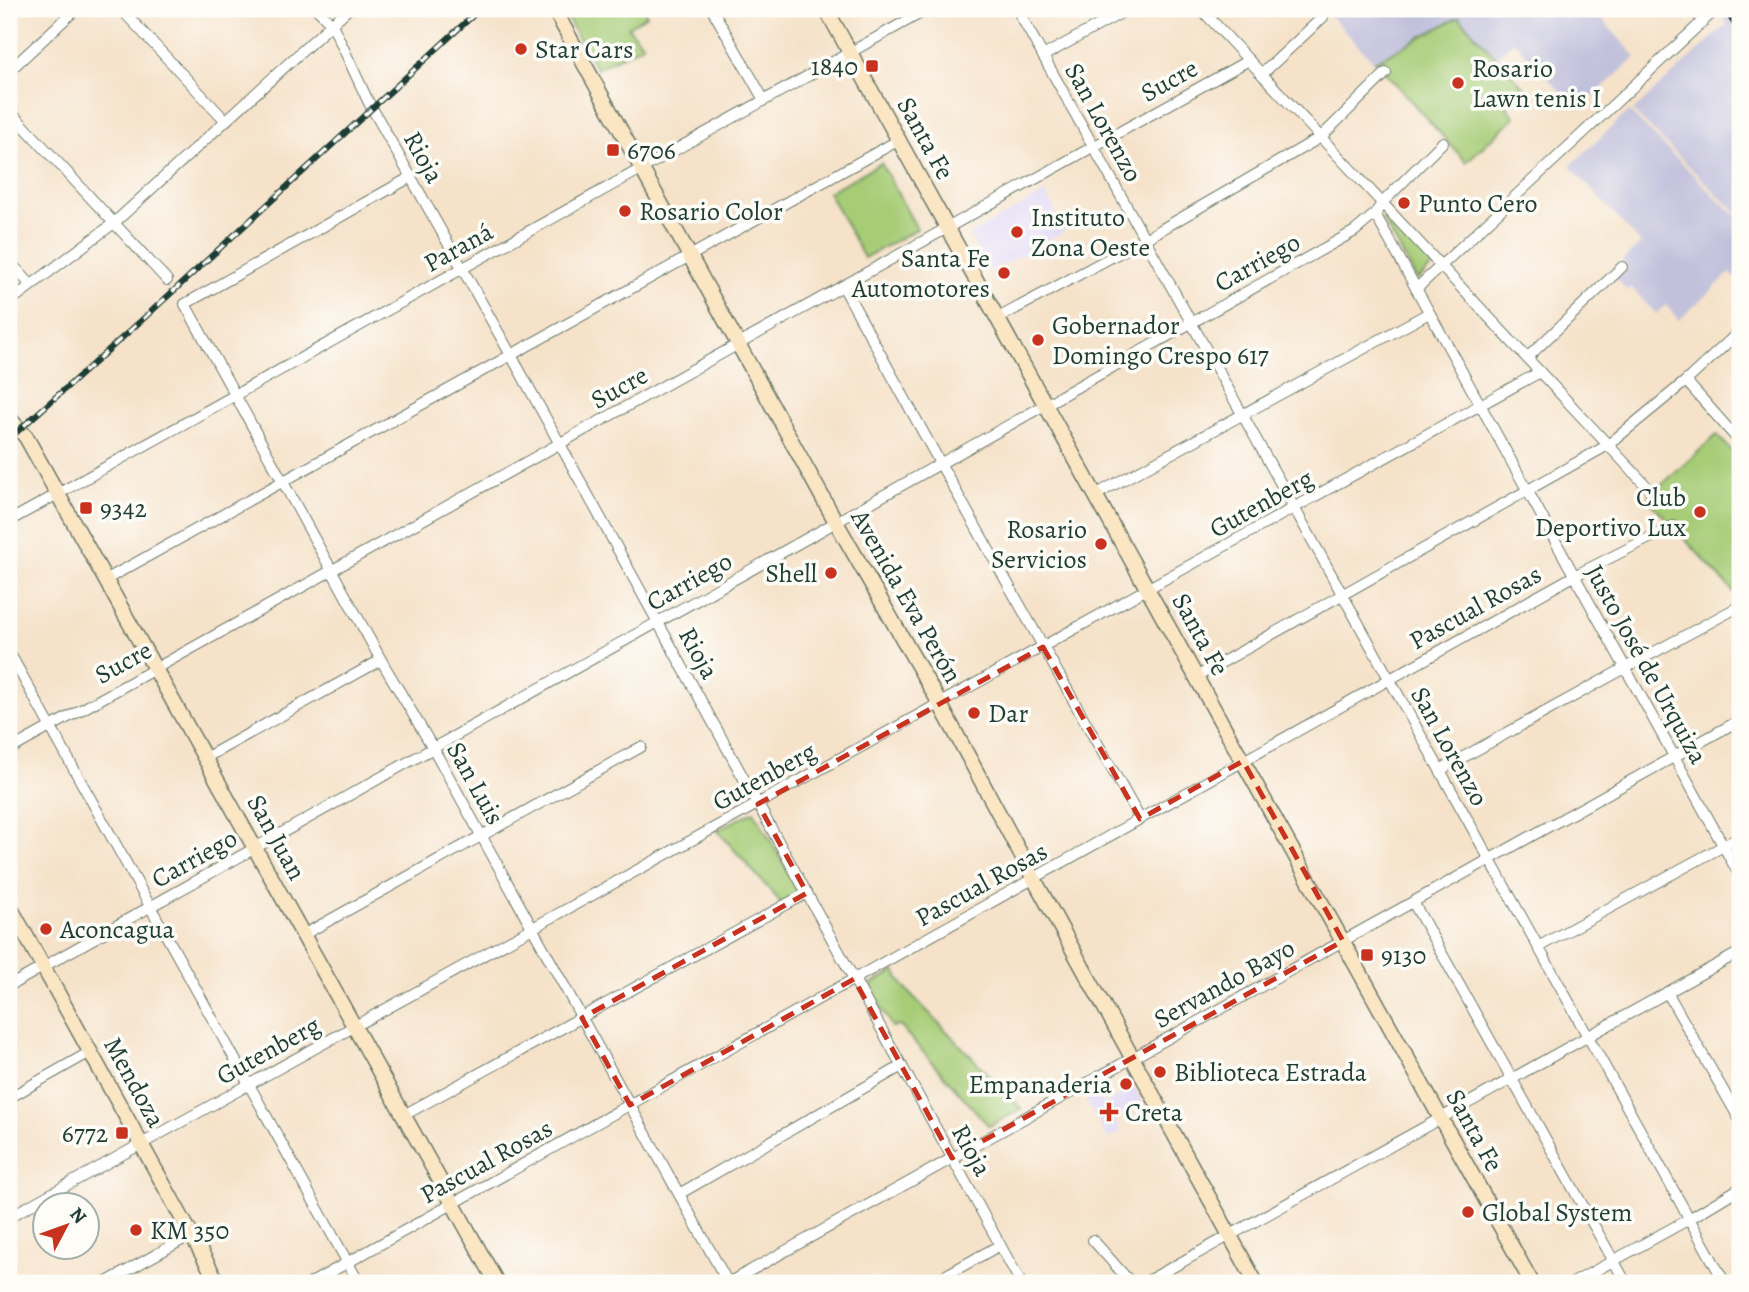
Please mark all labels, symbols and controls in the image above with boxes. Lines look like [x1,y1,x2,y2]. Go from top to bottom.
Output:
place label: Star Cars [535,32,633,67]
marker: Star Cars [513,41,529,57]
place label: 1840 [811,49,858,84]
street label: Sucre [1134,51,1204,110]
place label: Rosario Lawn tenis I [1472,51,1601,116]
street label: San Lorenzo [1056,56,1151,188]
marker: 1840 [864,58,880,74]
marker: Rosario Lawn tenis I [1450,75,1466,91]
street label: Santa Fe [889,91,963,186]
street label: Rioja [395,125,452,190]
place label: 6706 [627,133,676,168]
marker: 6706 [605,142,621,158]
place label: Punto Cero [1418,186,1537,221]
place label: Rosario Color [639,194,783,229]
marker: Punto Cero [1396,195,1412,211]
place label: Instituto Zona Oeste [1031,200,1150,265]
marker: Rosario Color [617,203,633,219]
street label: Paraná [417,214,499,281]
marker: Instituto Zona Oeste [1009,224,1025,240]
street label: Carriego [1208,225,1306,300]
place label: Santa Fe Automotores [851,241,990,306]
marker: Santa Fe Automotores [996,265,1012,281]
place label: Gobernador Domingo Crespo 617 [1052,308,1269,373]
marker: Gobernador Domingo Crespo 617 [1030,332,1046,348]
street label: Sucre [584,358,654,417]
street label: Gutenberg [1203,461,1319,546]
place label: Club Deportivo Lux [1535,480,1687,545]
place label: 9342 [100,491,147,526]
marker: 9342 [78,500,94,516]
street label: Avenida Eva Perón [842,502,970,689]
marker: Club Deportivo Lux [1692,504,1708,520]
place label: Rosario Servicios [991,512,1087,577]
marker: Rosario Servicios [1093,536,1109,552]
street label: Carriego [640,544,738,619]
place label: Shell [765,556,817,591]
street label: Pascual Rosas [1403,557,1548,658]
street label: Justo José de Urquiza [1577,558,1716,770]
marker: Shell [823,565,839,581]
street label: Santa Fe [1164,587,1238,682]
street label: Rioja [670,621,727,686]
street label: Sucre [88,633,158,692]
street label: San Lorenzo [1402,680,1497,812]
place label: Dar [988,696,1028,731]
marker: Dar [966,705,982,721]
street label: Gutenberg [706,734,822,819]
street label: San Luis [438,735,513,831]
street label: San Juan [239,788,314,886]
street label: Carriego [145,821,243,896]
street label: Pascual Rosas [909,834,1054,935]
place label: Aconcagua [59,912,175,947]
marker: Aconcagua [38,921,54,937]
street label: Servando Bayo [1147,930,1301,1037]
place label: 9130 [1381,938,1426,973]
marker: 9130 [1359,947,1375,963]
street label: Gutenberg [210,1008,326,1093]
street label: Mendoza [95,1031,174,1134]
place label: Biblioteca Estrada [1174,1055,1367,1090]
marker: Biblioteca Estrada [1152,1064,1168,1080]
place label: Empanaderia [969,1067,1112,1102]
marker: Empanaderia [1118,1076,1134,1092]
street label: Santa Fe [1438,1083,1512,1178]
place label: Creta [1125,1095,1183,1130]
marker: Creta [1099,1102,1119,1122]
street label: Pascual Rosas [414,1111,559,1212]
place label: 6772 [62,1116,108,1151]
street label: Rioja [943,1118,1000,1183]
marker: 6772 [114,1125,130,1141]
north arrow [32,1190,102,1260]
place label: Global System [1482,1195,1632,1230]
text: N [64,1202,93,1229]
marker: Global System [1460,1204,1476,1220]
place label: KM 350 [150,1213,229,1248]
marker: KM 350 [128,1222,144,1238]

